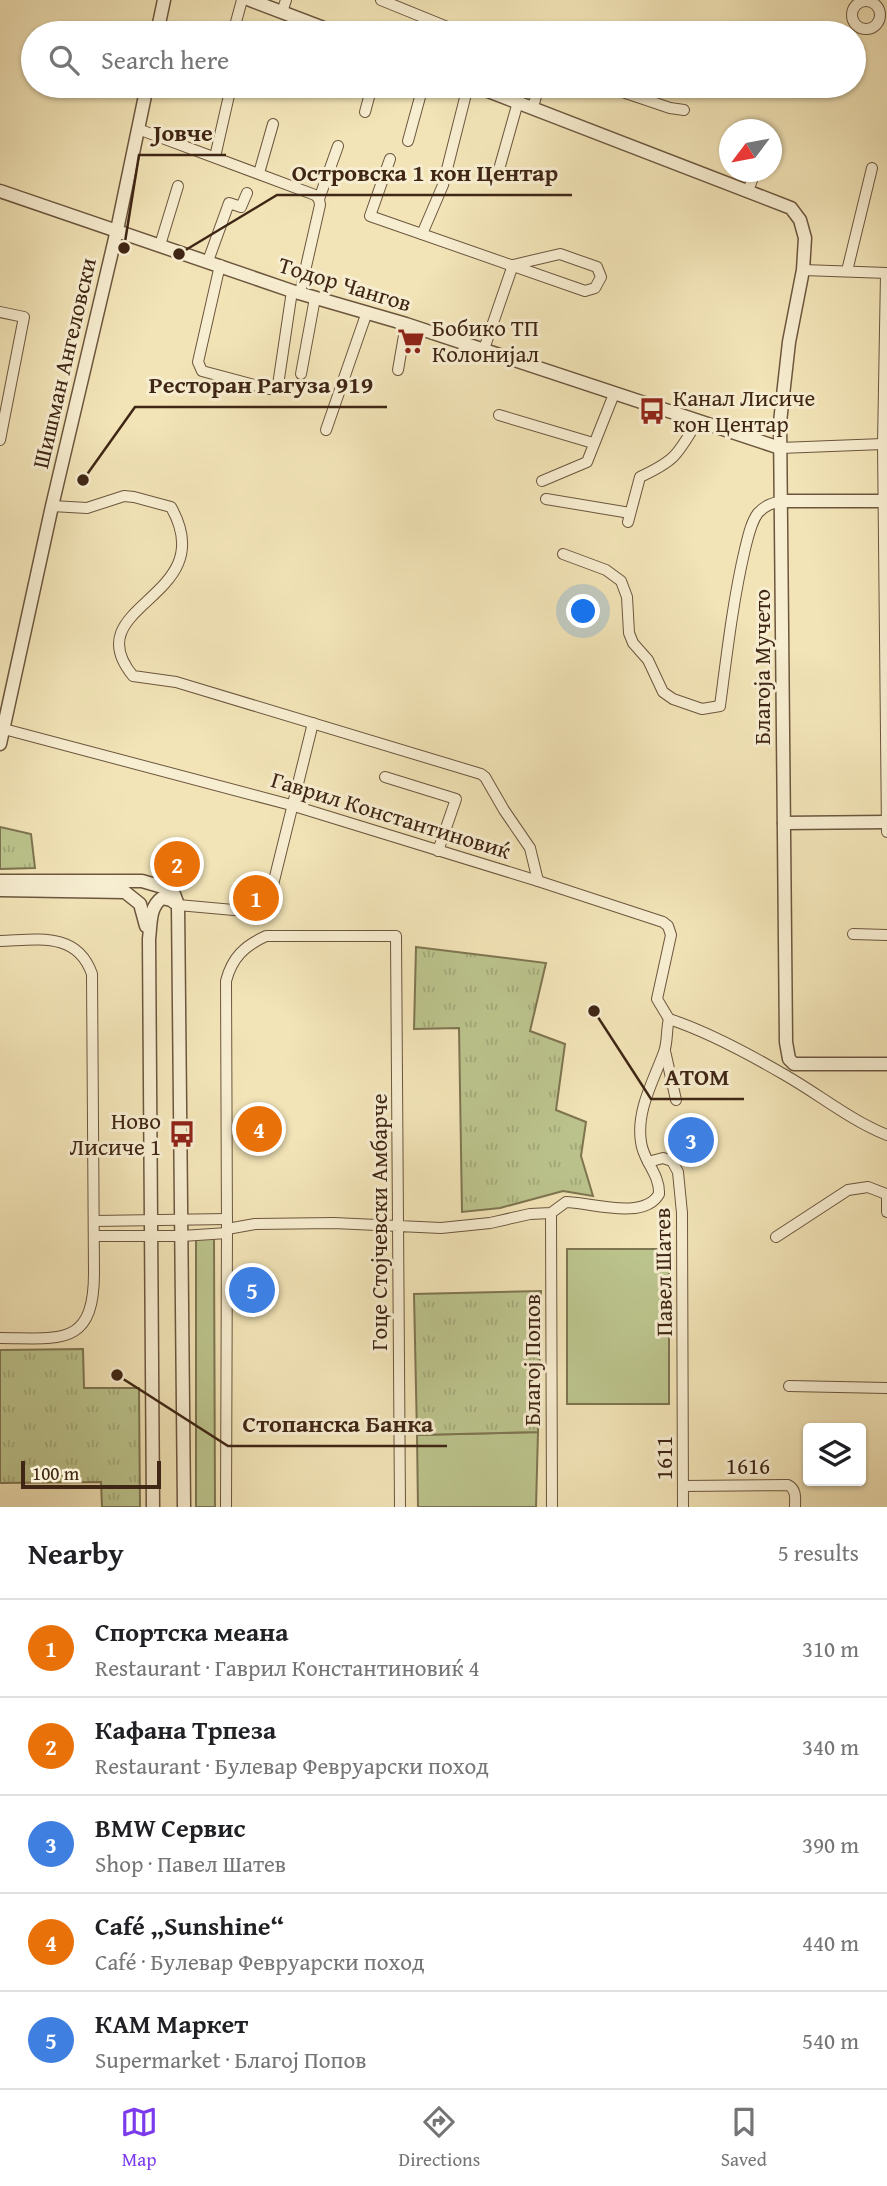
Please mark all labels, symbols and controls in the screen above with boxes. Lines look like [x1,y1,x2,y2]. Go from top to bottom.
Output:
search box [21,21,866,98]
text: Search here [101,40,229,79]
icon: search [45,41,83,79]
callout: Јовче [139,110,226,155]
text: Јовче [149,115,213,150]
north arrow [719,119,782,182]
callout: Островска 1 кон Центар [277,150,572,195]
text: Островска 1 кон Центар [292,155,558,190]
street label: Тодор Чангов [275,248,416,319]
street label: Шишман Ангеловски [23,254,104,472]
place label: Бобико ТП Колонијал [432,311,539,370]
supermarket icon: Бобико ТП Колонијал [396,326,426,356]
callout: Ресторан Рагуза 919 [135,362,387,407]
text: Ресторан Рагуза 919 [149,367,373,402]
place label: Канал Лисиче кон Центар [673,381,815,440]
bus stop icon: Канал Лисиче кон Центар [637,396,667,426]
street label: Благоја Мучето [745,589,778,745]
your location [566,594,600,628]
street label: Гаврил Константиновиќ [267,762,515,867]
pin: 2 [154,838,200,890]
pin: 1 [233,872,279,924]
callout: АТОМ [651,1054,744,1099]
text: АТОМ [665,1059,729,1094]
street label: Гоце Стојчевски Амбарче [362,1093,395,1351]
pin: 4 [236,1103,282,1155]
place label: Ново Лисиче 1 [70,1104,161,1163]
pin: 3 [668,1114,714,1166]
bus stop icon: Ново Лисиче 1 [167,1119,197,1149]
street label: Павел Шатев [645,1207,680,1337]
pin: 5 [229,1264,275,1316]
street label: Благој Попов [515,1294,548,1426]
callout: Стопанска Банка [228,1401,447,1446]
text: Стопанска Банка [243,1406,434,1441]
map controls [803,1423,866,1486]
button: layers [803,1423,866,1486]
street label: 1611 [647,1436,680,1480]
street label: 1616 [726,1449,770,1482]
scale bar [21,1458,161,1490]
text: 100 m [32,1459,79,1487]
text: Nearby [28,1531,124,1575]
text: 5 results [778,1536,859,1569]
text: Спортска меана [95,1612,289,1651]
text: 1 [45,1632,57,1665]
text: 310 m [802,1632,859,1665]
text: Restaurant · Гаврил Константиновиќ 4 [95,1651,480,1684]
text: Кафана Трпеза [95,1710,276,1749]
text: 2 [45,1730,57,1763]
text: 340 m [802,1730,859,1763]
text: Restaurant · Булевар Февруарски поход [95,1749,489,1782]
text: BMW Сервис [95,1808,245,1847]
text: 3 [45,1828,57,1861]
text: 390 m [802,1828,859,1861]
text: Shop · Павел Шатев [95,1847,286,1880]
text: Café „Sunshine“ [95,1906,284,1945]
text: 4 [45,1926,57,1959]
text: 440 m [802,1926,859,1959]
text: Café · Булевар Февруарски поход [95,1945,424,1978]
text: КАМ Маркет [95,2004,248,2043]
text: 5 [45,2024,57,2057]
text: 540 m [802,2024,859,2057]
text: Supermarket · Благој Попов [95,2043,366,2076]
tab: Map [120,2103,158,2173]
tab: Directions [399,2103,480,2173]
tab: Saved [721,2103,767,2173]

